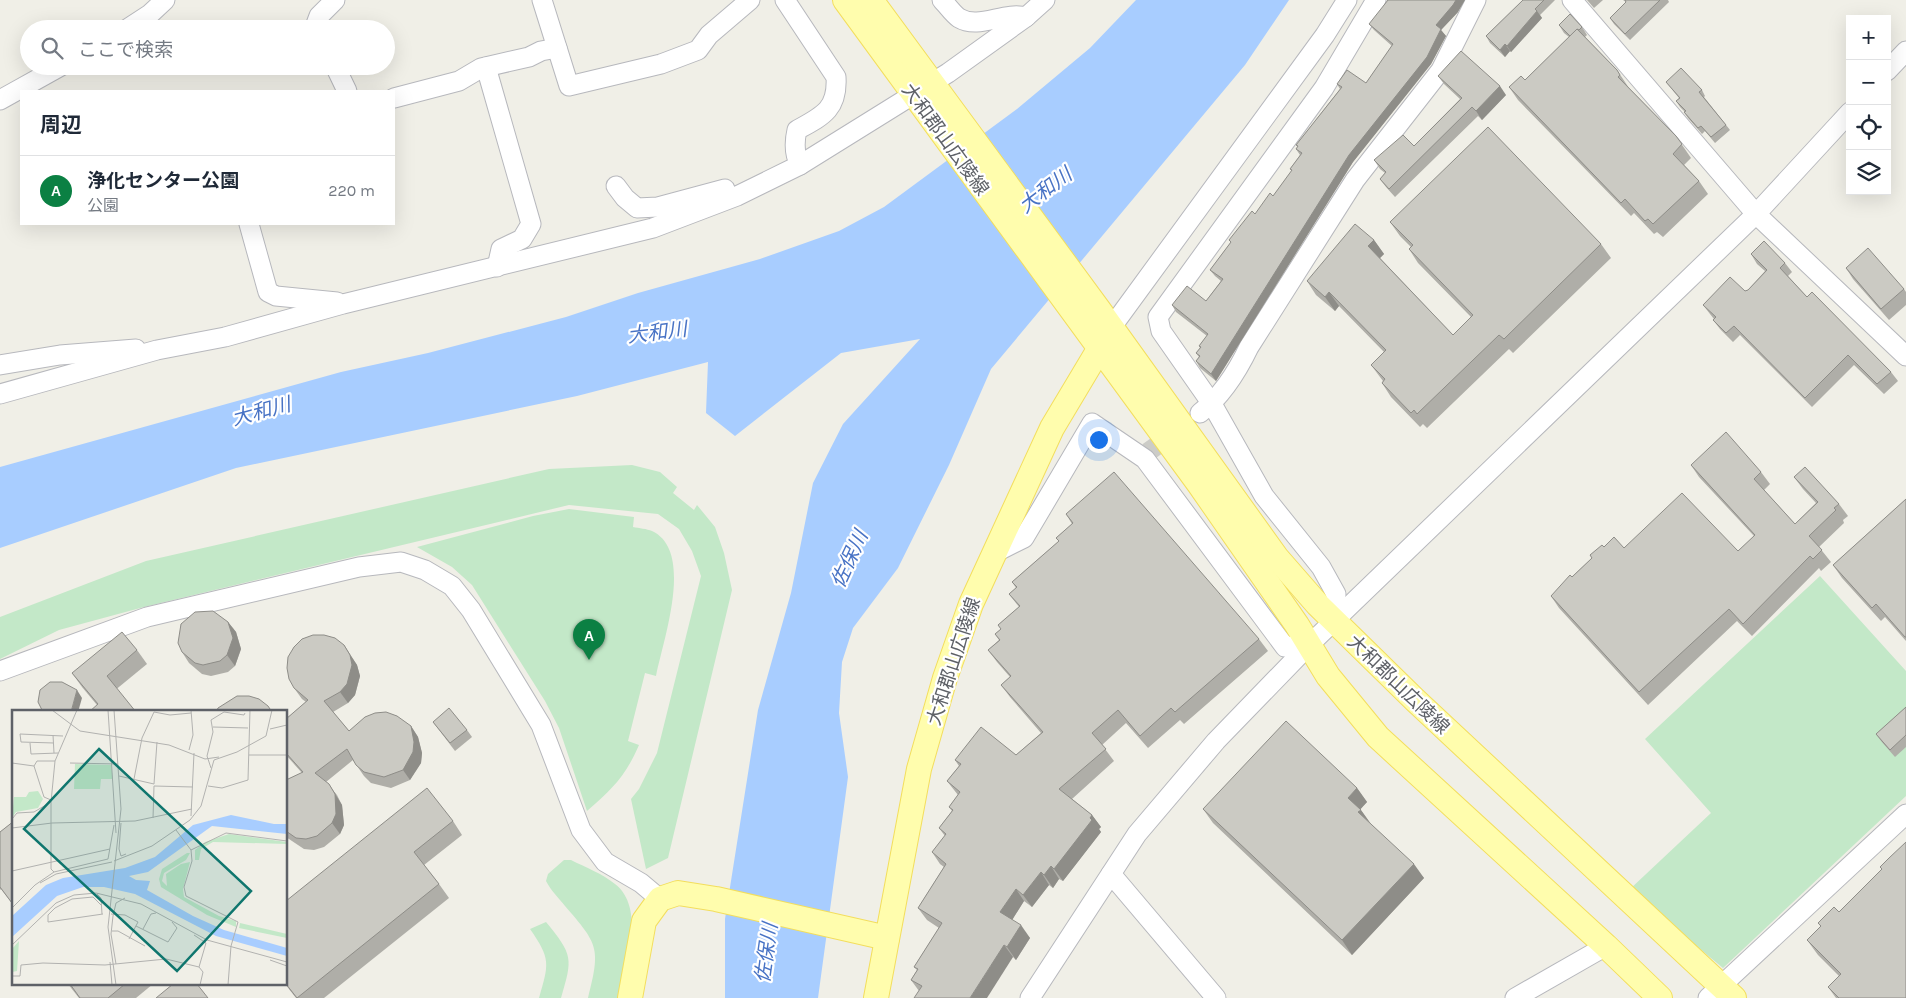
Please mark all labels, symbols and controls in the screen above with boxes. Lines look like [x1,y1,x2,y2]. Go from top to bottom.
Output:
map controls [1846,15,1891,195]
button: + [1846,15,1891,60]
search box [20,20,395,75]
icon: search [38,34,66,62]
text: ここで検索 [78,39,173,61]
button: − [1846,60,1891,105]
street label: 大和郡山広陵線 [897,79,993,200]
button: locate [1846,105,1891,150]
text: 周辺 [40,113,82,137]
button: layers [1846,150,1891,195]
water label: 大和川 [1014,162,1078,218]
text: 浄化センター公園 [87,170,239,192]
text: A [51,181,61,200]
text: 220 m [328,181,375,200]
text: 公園 [87,196,119,215]
water label: 大和川 [626,317,690,348]
water label: 大和川 [229,392,295,430]
your location [1086,427,1112,453]
water label: 佐保川 [826,525,873,591]
street label: 大和郡山広陵線 [923,595,985,728]
pin: A [573,619,605,660]
street label: 大和郡山広陵線 [1343,631,1454,739]
inset map [12,710,288,986]
water label: 佐保川 [751,920,782,984]

